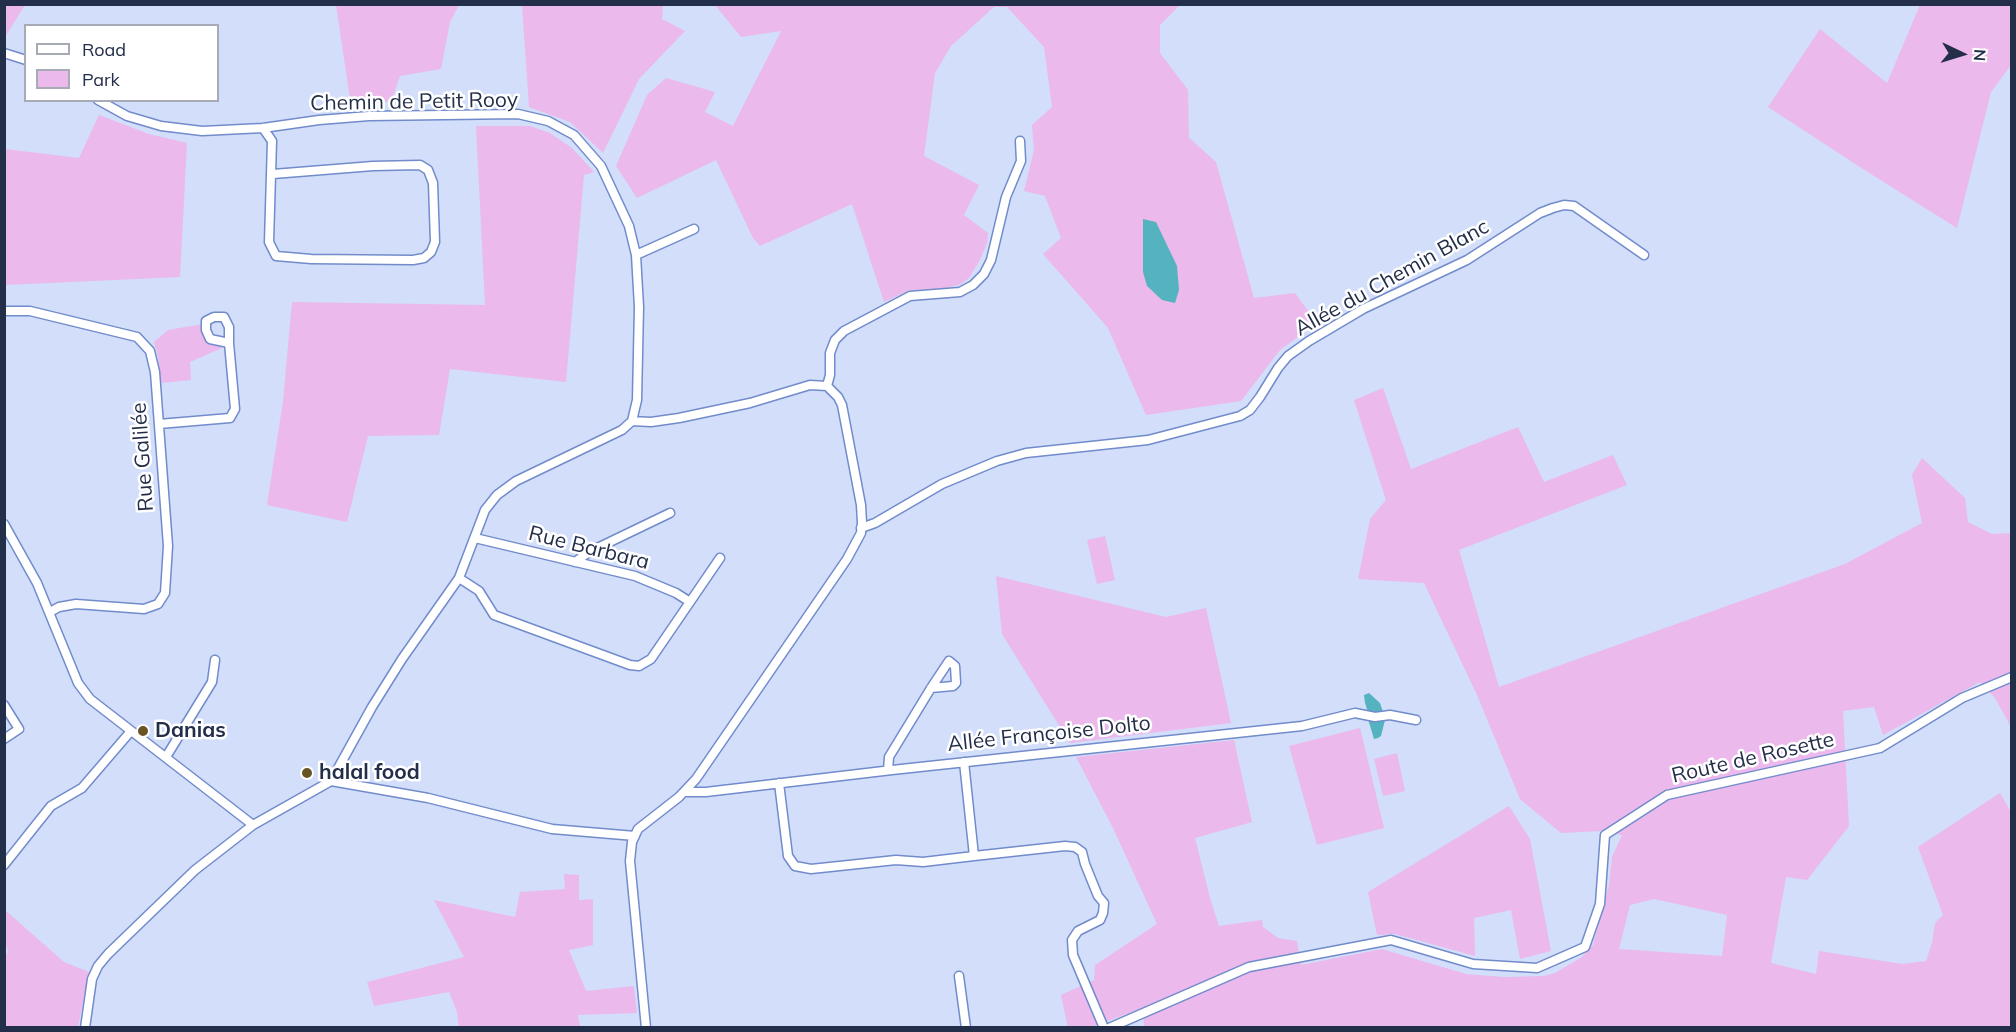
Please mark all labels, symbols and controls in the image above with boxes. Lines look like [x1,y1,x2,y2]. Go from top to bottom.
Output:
legend [24,24,219,102]
north arrow [1932,24,1992,84]
text: Road [82,38,126,61]
text: N [1970,49,1990,62]
text: Park [82,68,120,91]
street label: Chemin de Petit Rooy [310,88,518,116]
street label: Allée du Chemin Blanc [1291,214,1493,342]
street label: Rue Galilée [127,402,159,512]
street label: Rue Barbara [526,521,652,575]
street label: Allée Françoise Dolto [946,711,1152,757]
place label: Danias [155,718,226,744]
marker: Danias [136,724,150,738]
street label: Route de Rosette [1669,727,1837,789]
place label: halal food [319,760,420,786]
marker: halal food [300,766,314,780]

